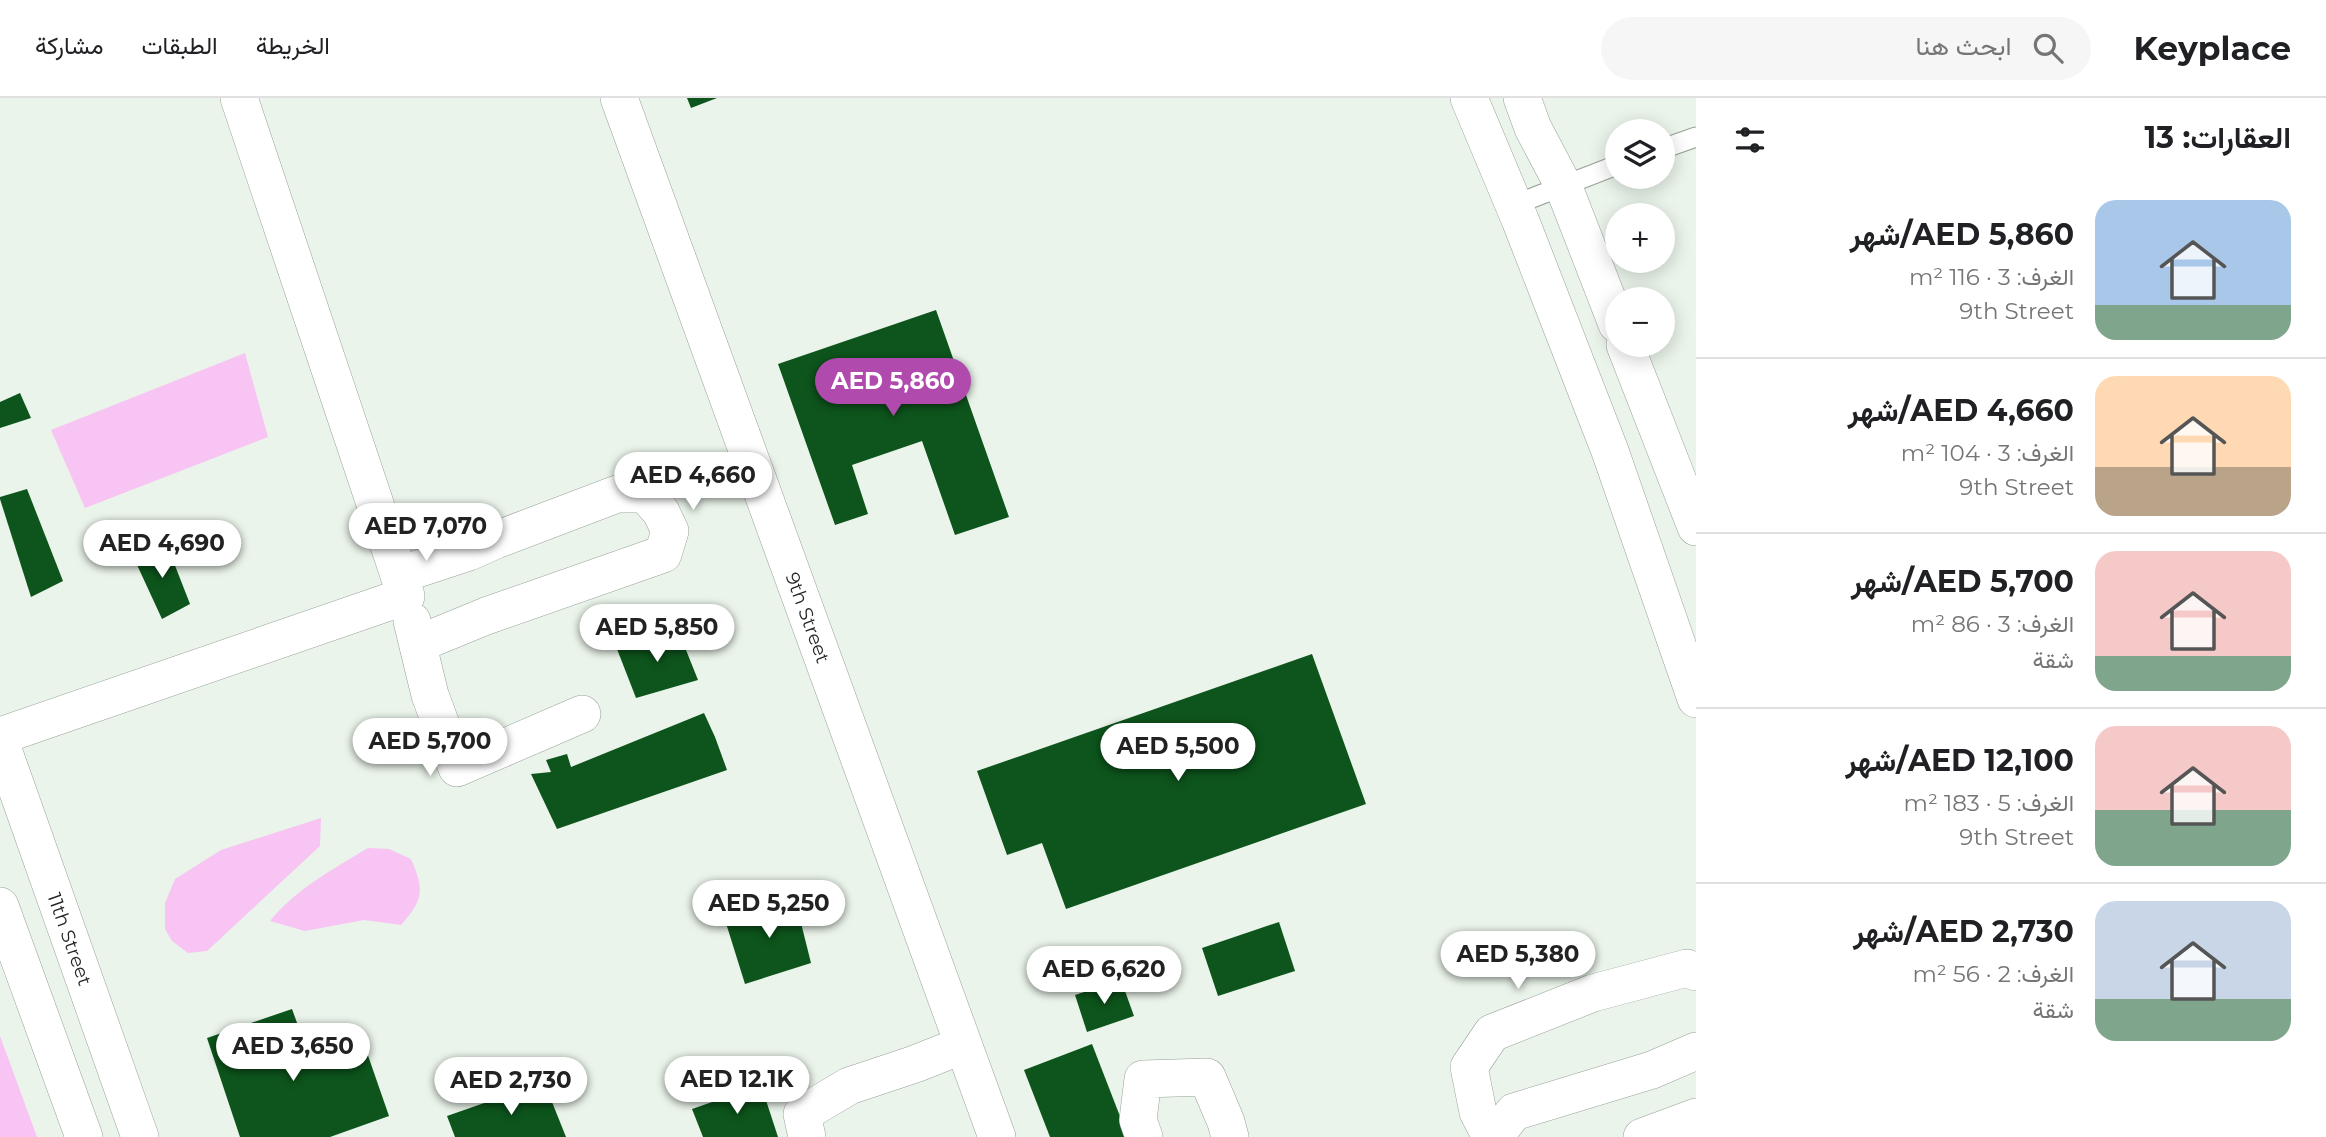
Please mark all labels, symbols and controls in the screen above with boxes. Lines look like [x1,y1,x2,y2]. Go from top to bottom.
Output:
search box [1601,17,2091,80]
text: Keyplace [2133,28,2291,68]
icon: search [2029,29,2067,67]
text: ابحث هنا [1915,30,2011,62]
text: مشاركة [35,31,103,60]
text: الطبقات [141,31,218,60]
text: الخريطة [256,31,330,60]
map controls [1605,119,1675,357]
button: layers [1605,119,1675,189]
text: العقارات: 13 [2145,119,2291,156]
icon: filters [1731,121,1769,159]
button: + [1605,203,1675,273]
text: AED 5,860/شهر [1850,216,2074,253]
icon: home [2151,228,2235,312]
text: الغرف: 3 · 116 m² [1909,263,2074,291]
button: − [1605,287,1675,357]
text: 9th Street [1959,297,2074,325]
pin: AED 5,860 [813,358,973,418]
text: AED 5,860 [831,367,955,395]
text: AED 4,660/شهر [1848,392,2074,429]
icon: home [2151,404,2235,488]
text: الغرف: 3 · 104 m² [1901,439,2074,467]
pin: AED 4,660 [613,452,773,512]
text: AED 4,660 [630,461,756,489]
text: 9th Street [1959,473,2074,501]
pin: AED 7,070 [346,504,506,563]
text: AED 7,070 [365,512,487,540]
pin: AED 4,690 [82,520,242,580]
text: AED 4,690 [99,529,225,557]
text: AED 5,700/شهر [1851,563,2074,600]
street label: 9th Street [781,569,835,667]
icon: home [2151,579,2235,663]
pin: AED 5,850 [577,604,737,664]
text: الغرف: 3 · 86 m² [1911,610,2074,638]
text: AED 5,850 [596,613,718,641]
text: شقة [2032,646,2074,674]
pin: AED 5,700 [350,718,510,778]
pin: AED 5,500 [1098,724,1258,783]
text: AED 5,700 [369,727,491,755]
text: AED 5,500 [1116,732,1240,760]
text: AED 12,100/شهر [1845,742,2074,779]
icon: home [2151,754,2235,838]
text: الغرف: 5 · 183 m² [1904,789,2074,817]
text: 9th Street [1959,823,2074,851]
pin: AED 5,250 [689,880,849,940]
text: AED 5,250 [708,889,830,917]
street label: 11th Street [43,890,97,989]
text: AED 2,730/شهر [1853,913,2074,950]
icon: home [2151,929,2235,1013]
pin: AED 5,380 [1438,932,1598,991]
text: AED 5,380 [1457,940,1579,968]
pin: AED 6,620 [1024,946,1184,1006]
text: AED 6,620 [1043,955,1166,983]
text: الغرف: 2 · 56 m² [1912,960,2074,988]
text: شقة [2032,996,2074,1024]
pin: AED 3,650 [213,1024,373,1083]
text: AED 3,650 [232,1032,354,1060]
pin: AED 12.1K [657,1056,817,1116]
pin: AED 2,730 [431,1058,591,1117]
text: AED 12.1K [680,1065,794,1093]
text: AED 2,730 [450,1066,572,1094]

